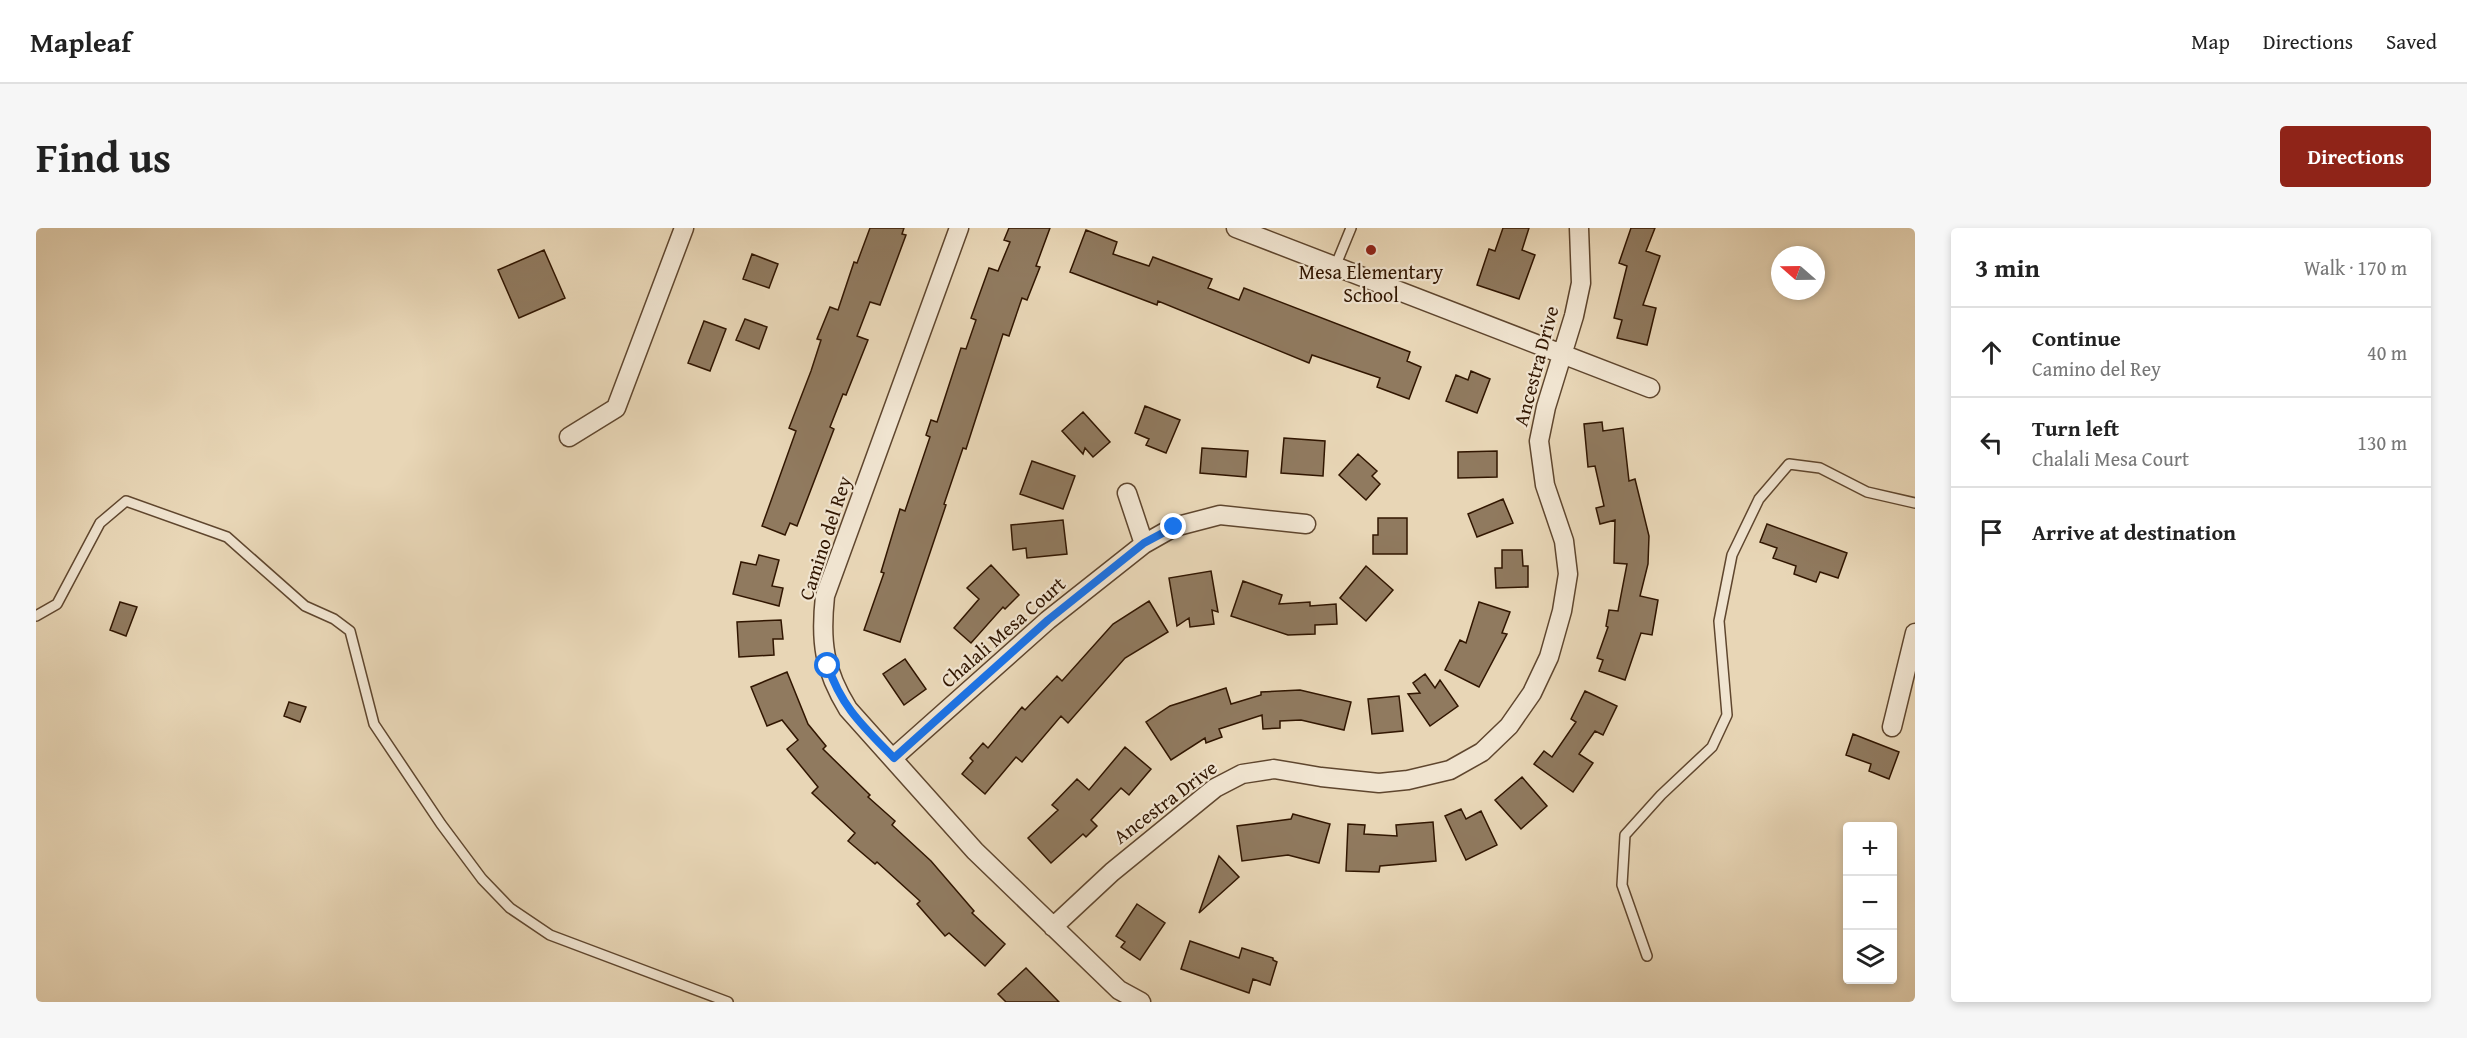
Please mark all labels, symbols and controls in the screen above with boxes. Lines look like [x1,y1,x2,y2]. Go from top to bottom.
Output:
text: Mapleaf [30,21,131,62]
text: Map [2191,26,2230,57]
text: Directions [2263,26,2353,57]
text: Saved [2386,26,2437,57]
text: Find us [36,126,171,187]
button: Directions [2280,126,2431,187]
marker: Mesa Elementary School [1364,243,1378,257]
north arrow [1771,246,1825,300]
text: 3 min [1975,248,2040,287]
text: Walk · 170 m [2304,253,2407,282]
place label: Mesa Elementary School [1299,257,1443,309]
street label: Ancestra Drive [1506,303,1565,429]
text: Continue [2032,322,2121,354]
icon: ahead [1975,336,2008,369]
text: 40 m [2367,338,2407,367]
text: Camino del Rey [2032,354,2161,383]
text: Turn left [2032,412,2119,444]
icon: left [1975,426,2008,459]
text: 130 m [2357,428,2407,457]
text: Chalali Mesa Court [2032,444,2189,473]
street label: Camino del Rey [791,472,858,604]
route end [1160,513,1186,539]
icon: arrive [1975,516,2008,549]
text: Arrive at destination [2032,516,2236,548]
street label: Chalali Mesa Court [934,569,1071,694]
route start [814,652,840,678]
street label: Ancestra Drive [1107,753,1223,850]
map controls [1843,822,1897,984]
button: + [1843,822,1897,876]
button: − [1843,876,1897,930]
button: layers [1843,930,1897,984]

